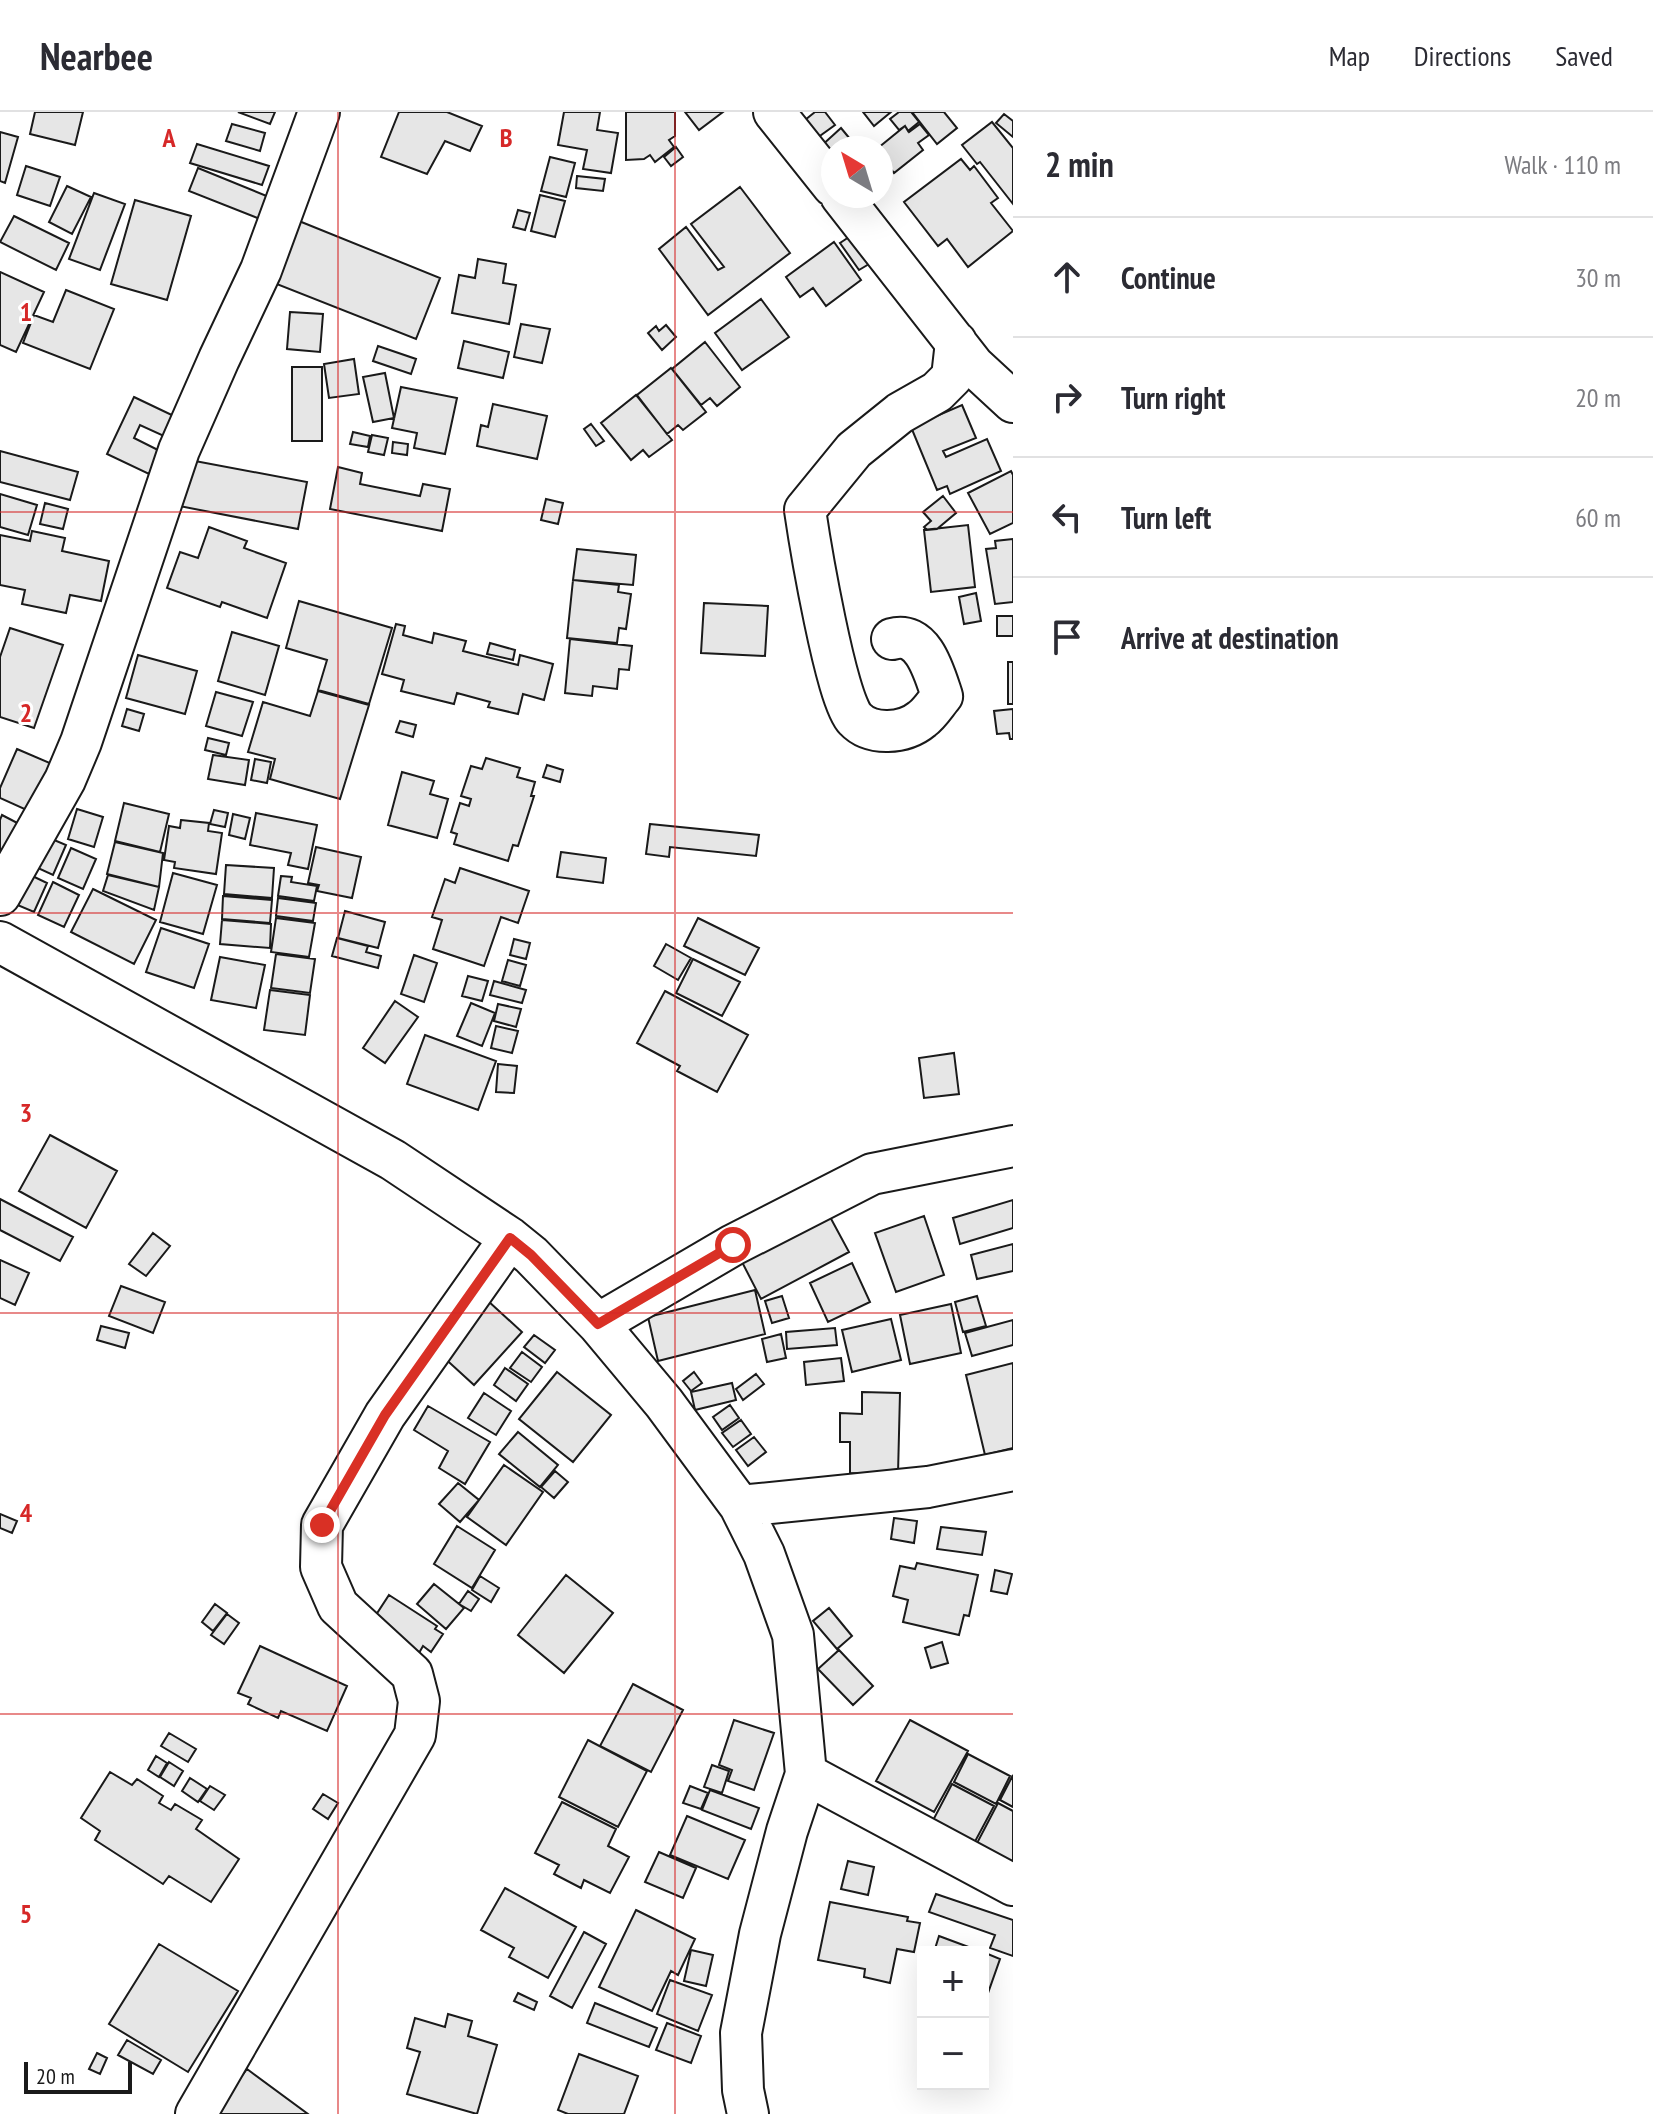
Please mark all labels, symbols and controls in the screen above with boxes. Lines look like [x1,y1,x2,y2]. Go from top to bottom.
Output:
text: Nearbee [40,31,153,80]
text: Map [1329,37,1370,74]
text: Directions [1414,37,1511,74]
text: Saved [1555,37,1613,74]
text: A [161,121,176,154]
text: B [500,121,513,154]
north arrow [821,136,893,208]
text: 2 min [1045,142,1114,186]
text: Walk · 110 m [1504,148,1621,181]
icon: ahead [1045,255,1089,299]
text: Continue [1121,258,1216,297]
text: 30 m [1575,261,1621,294]
text: 1 [20,295,32,328]
icon: right [1045,375,1089,419]
text: Turn right [1121,378,1225,417]
text: 20 m [1575,381,1621,414]
icon: left [1045,495,1089,539]
text: Turn left [1121,498,1211,537]
text: 60 m [1575,501,1621,534]
icon: arrive [1045,615,1089,659]
text: Arrive at destination [1121,618,1339,657]
text: 2 [20,696,32,729]
text: 3 [20,1096,32,1129]
route start [715,1227,751,1263]
text: 4 [20,1496,33,1529]
route end [304,1507,340,1543]
text: 5 [20,1897,32,1930]
map controls [917,1946,989,2090]
button: + [917,1946,989,2018]
button: − [917,2018,989,2090]
scale bar [24,2058,132,2094]
text: 20 m [36,2062,75,2090]

